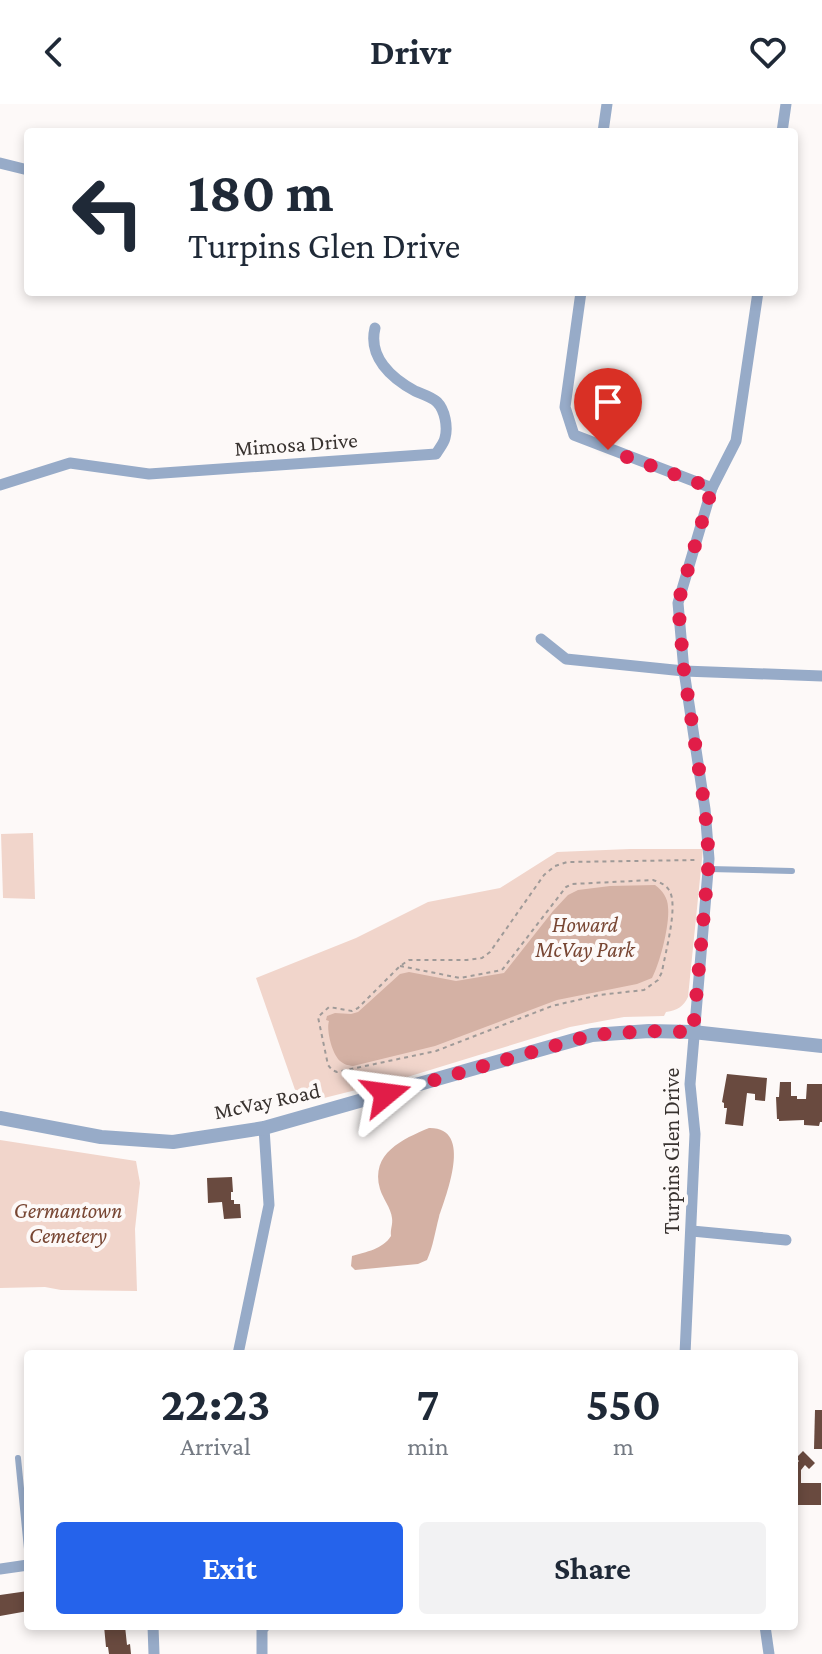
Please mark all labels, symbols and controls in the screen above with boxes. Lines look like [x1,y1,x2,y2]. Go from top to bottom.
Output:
icon: back [32,30,76,74]
icon: heart [746,30,790,74]
text: Drivr [370,32,452,72]
icon: left [56,160,160,264]
text: 180 m [188,161,334,223]
text: Turpins Glen Drive [188,226,460,266]
pin [574,368,642,450]
icon: arrive [586,380,630,424]
street label: Mimosa Drive [234,427,358,461]
park label: Howard McVay Park [534,912,636,962]
position arrow [344,1052,428,1136]
street label: Turpins Glen Drive [659,1068,684,1234]
street label: McVay Road [212,1077,323,1124]
park label: Germantown Cemetery [14,1198,122,1248]
text: 22:23 [161,1377,270,1430]
text: 7 [416,1377,440,1430]
text: 550 [586,1377,661,1430]
text: Arrival [180,1432,251,1461]
text: min [407,1432,449,1461]
text: m [613,1432,634,1461]
button: Exit [56,1522,403,1614]
button: Share [419,1522,766,1614]

